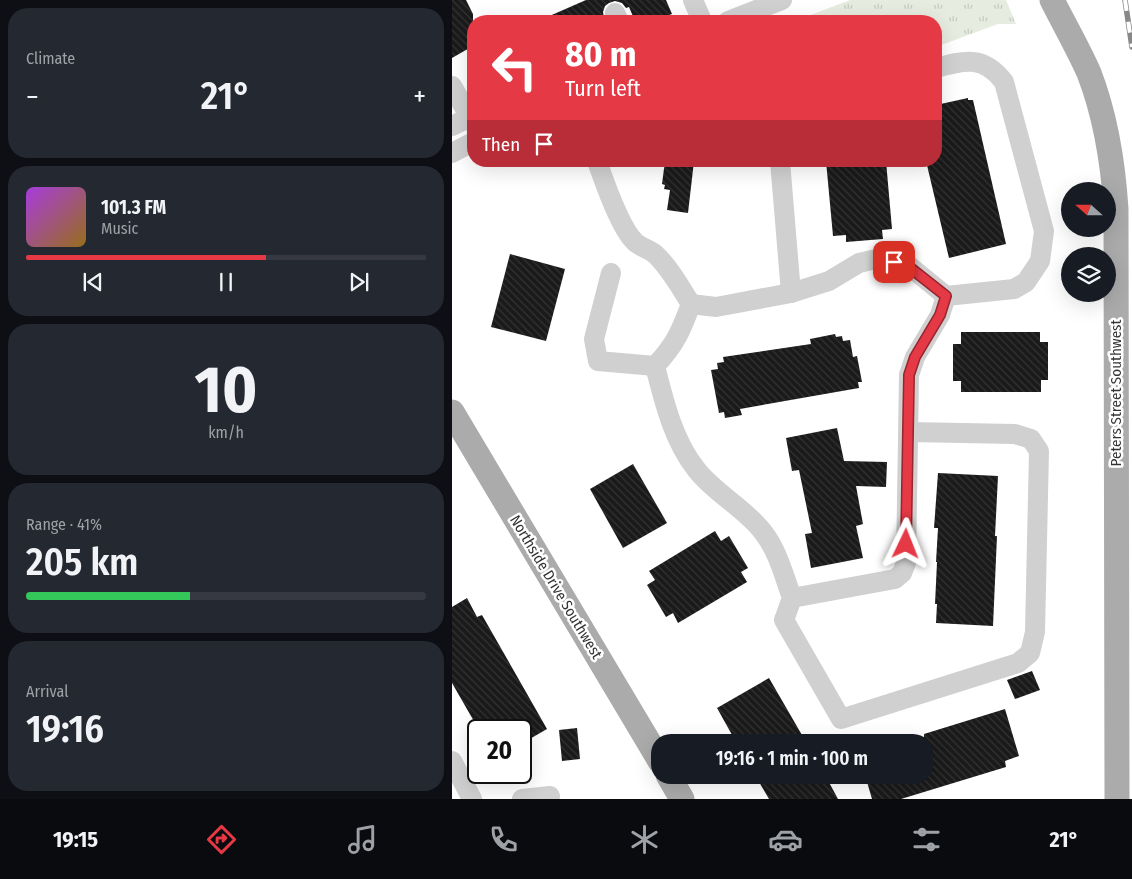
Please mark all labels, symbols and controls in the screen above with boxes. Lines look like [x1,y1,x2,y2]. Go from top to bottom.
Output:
text: 80 m [565,33,637,75]
icon: left [482,35,547,100]
text: Climate [26,49,75,68]
text: 21° [201,73,251,119]
text: Turn left [565,75,641,102]
text: − [26,80,39,113]
text: + [413,80,426,113]
icon: arrive [530,130,558,158]
text: Then [482,133,520,156]
north arrow [1061,182,1116,238]
map controls [1061,182,1116,302]
text: 101.3 FM [101,196,166,219]
text: Music [101,219,138,238]
pin [873,241,915,283]
button: layers [1061,247,1116,302]
icon: arrive [880,248,908,276]
icon: previous [79,268,107,296]
icon: pause [212,268,240,296]
icon: next [345,268,373,296]
street label: Peters Street Southwest [1107,320,1125,466]
text: 10 [195,351,258,429]
text: km/h [208,423,244,442]
street label: Northside Drive Southwest [506,512,606,662]
text: Range · 41% [26,515,102,534]
position arrow [879,517,931,569]
text: 205 km [26,539,138,585]
text: Arrival [26,682,68,701]
text: 19:16 [26,706,104,752]
speed limit sign: 20 [467,719,532,784]
text: 19:16 · 1 min · 100 m [716,747,868,770]
icon: directions [204,822,239,857]
icon: music [345,822,380,857]
icon: phone [486,822,521,857]
icon: climate [627,822,662,857]
icon: car [768,822,803,857]
icon: filters [909,822,944,857]
text: 19:15 [53,826,98,853]
text: 21° [1050,826,1079,853]

